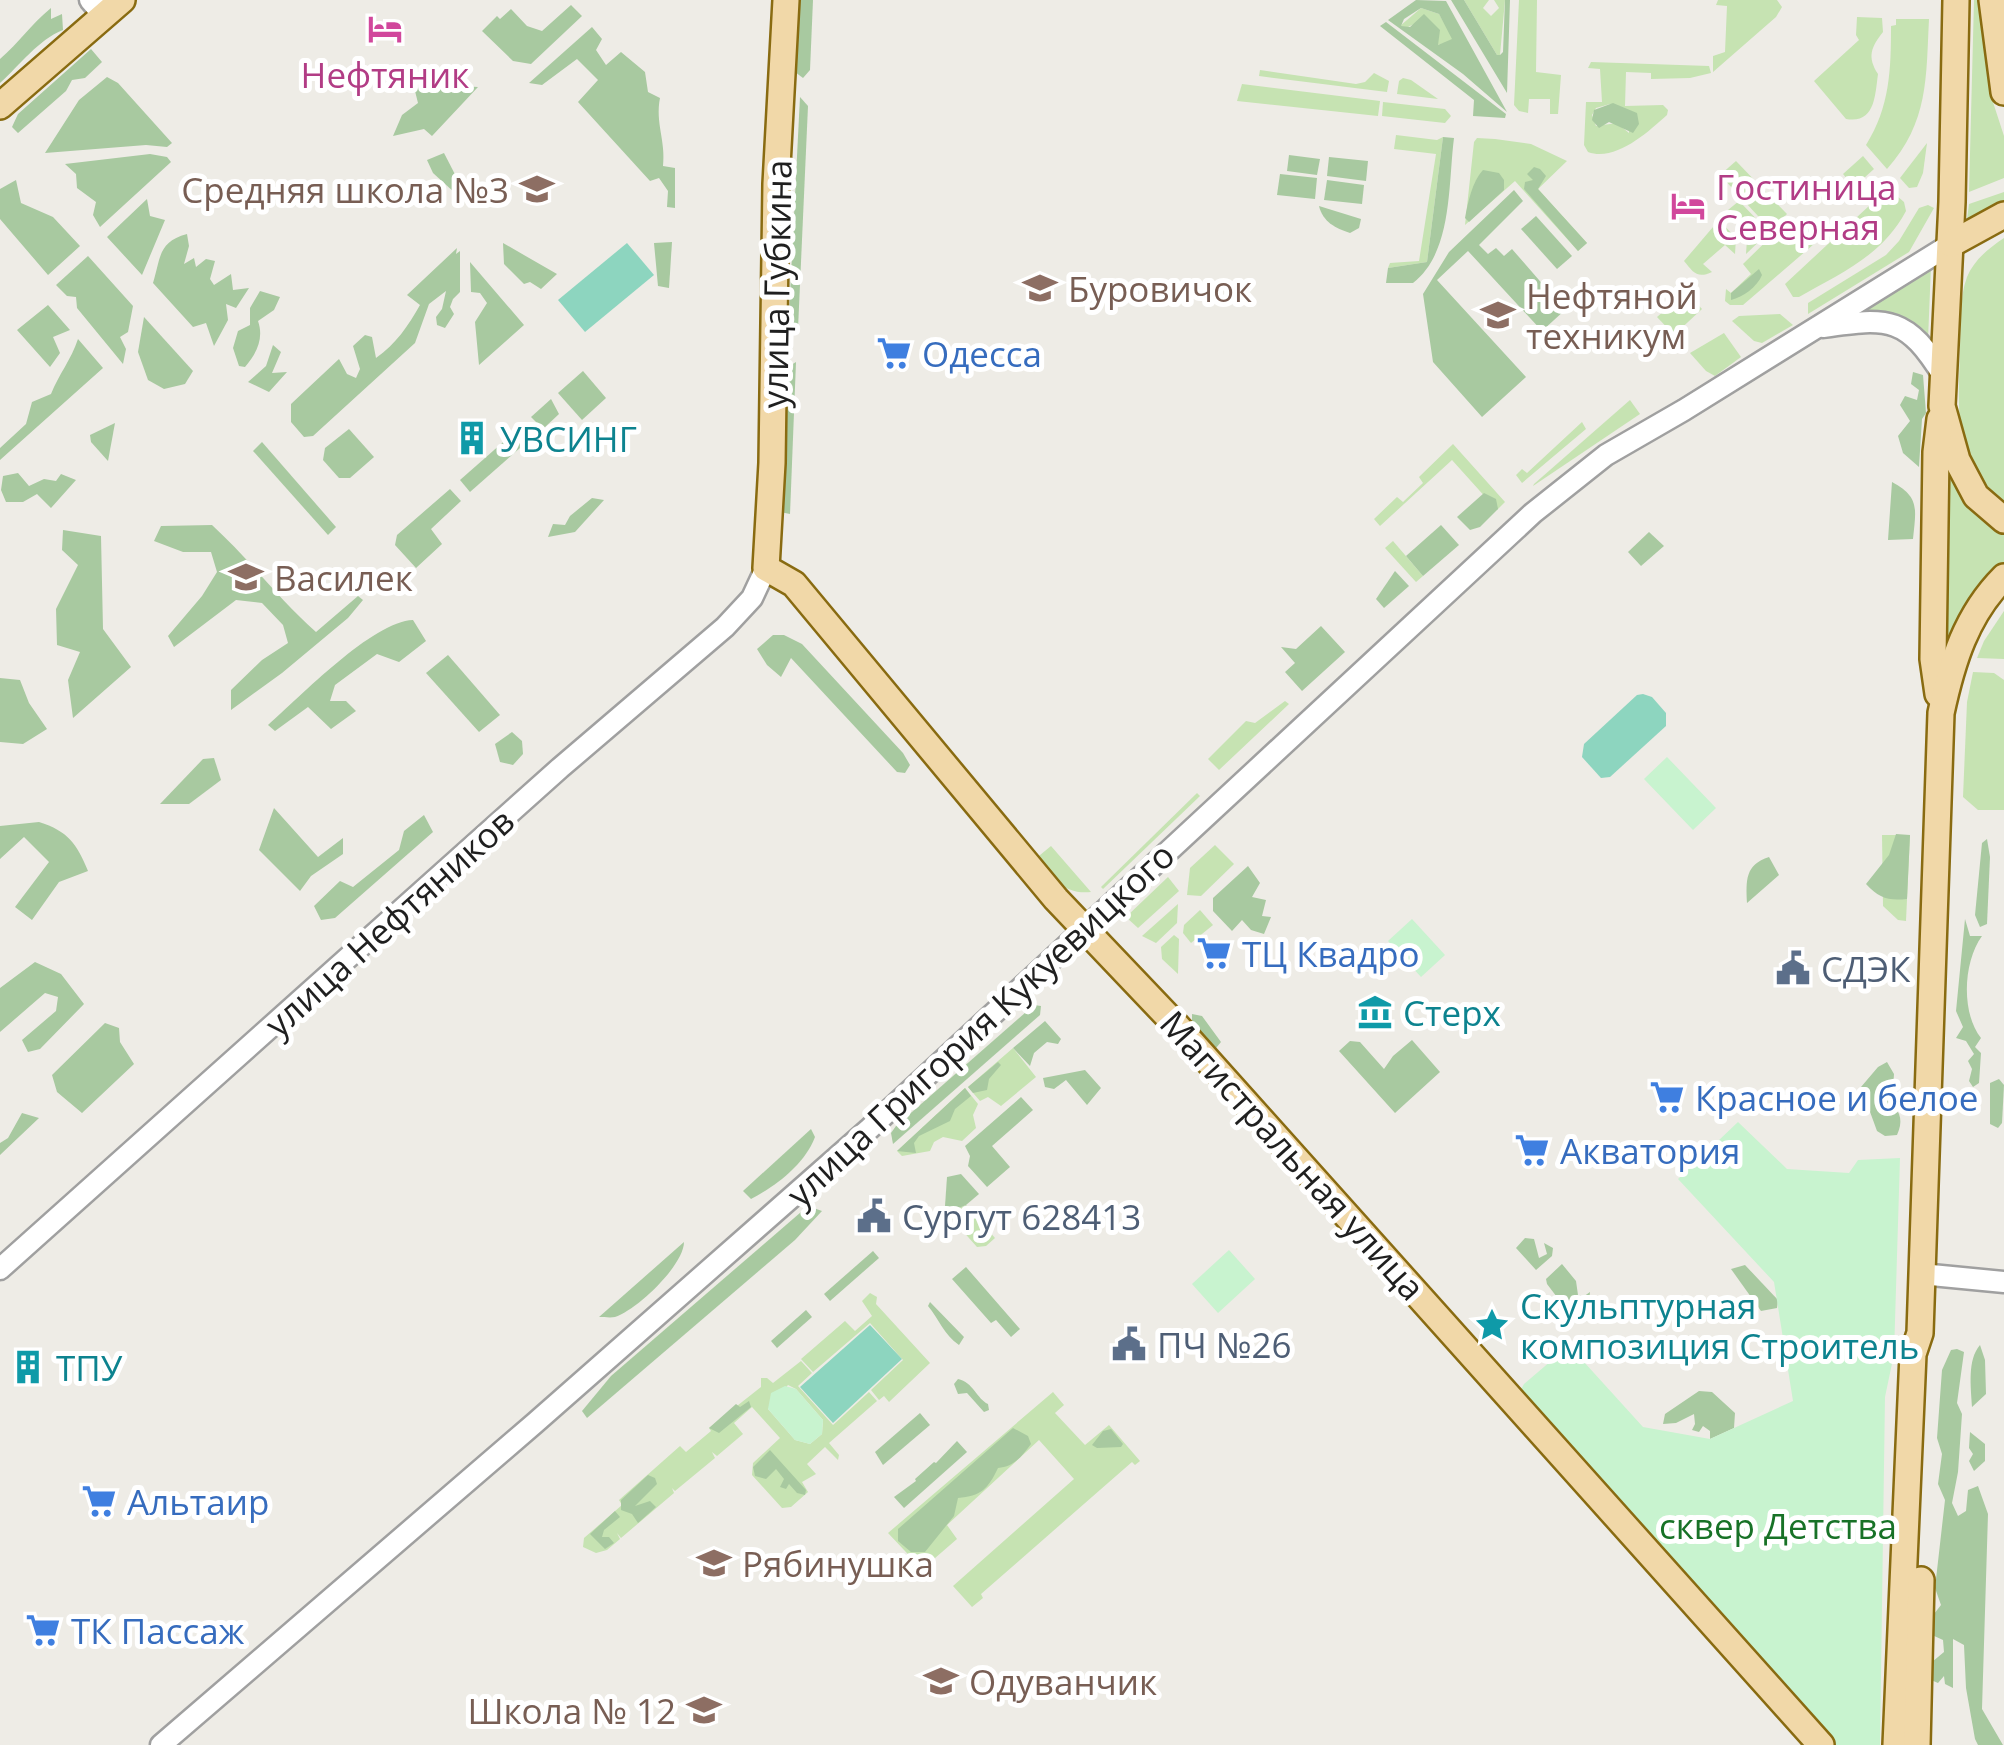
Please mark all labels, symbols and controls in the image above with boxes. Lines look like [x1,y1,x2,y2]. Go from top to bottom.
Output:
hotel icon: Нефтяник [366,10,404,48]
place label: Нефтяник [301,51,469,98]
street label: улица Губкина [750,159,802,409]
place label: Гостиница Северная [1716,163,1897,250]
place label: Средняя школа №3 [181,166,509,213]
school or university icon: Средняя школа №3 [518,170,556,208]
hotel icon: Гостиница Северная [1669,187,1707,225]
place label: Буровичок [1068,265,1252,312]
school or university icon: Буровичок [1021,269,1059,307]
place label: Нефтяной техникум [1526,272,1698,359]
school or university icon: Нефтяной техникум [1479,296,1517,334]
place label: Одесса [922,330,1042,377]
supermarket icon: Одесса [875,334,913,372]
place label: УВСИНГ [500,415,637,462]
building icon: УВСИНГ [453,419,491,457]
place label: Василек [274,554,413,601]
school or university icon: Василек [227,558,265,596]
street label: улица Нефтяников [254,797,524,1047]
street label: улица Григория Кукуевицкого [776,832,1184,1216]
place label: ТЦ Квадро [1242,930,1420,977]
supermarket icon: ТЦ Квадро [1195,934,1233,972]
place label: СДЭК [1821,945,1911,992]
public building icon: СДЭК [1774,949,1812,987]
place label: Стерх [1403,989,1501,1036]
museum icon: Стерх [1356,993,1394,1031]
street label: Магистральная улица [1150,1000,1436,1310]
place label: Красное и белое [1695,1074,1978,1121]
supermarket icon: Красное и белое [1648,1078,1686,1116]
place label: Акватория [1560,1127,1740,1174]
supermarket icon: Акватория [1513,1131,1551,1169]
place label: Сургут 628413 [902,1193,1141,1240]
public building icon: Сургут 628413 [855,1197,893,1235]
place label: Скульптурная композиция Строитель [1520,1282,1919,1369]
place icon: Скульптурная композиция Строитель [1473,1306,1511,1344]
place label: ПЧ №26 [1157,1321,1292,1368]
public building icon: ПЧ №26 [1110,1325,1148,1363]
place label: ТПУ [56,1344,123,1391]
building icon: ТПУ [9,1348,47,1386]
place label: Альтаир [127,1478,269,1525]
supermarket icon: Альтаир [80,1482,118,1520]
park label: сквер Детства [1659,1502,1897,1549]
place label: Рябинушка [742,1540,934,1587]
school or university icon: Рябинушка [695,1544,733,1582]
place label: ТК Пассаж [71,1607,245,1654]
supermarket icon: ТК Пассаж [24,1611,62,1649]
place label: Одуванчик [969,1658,1157,1705]
school or university icon: Одуванчик [922,1662,960,1700]
place label: Школа № 12 [467,1687,676,1734]
school or university icon: Школа № 12 [685,1691,723,1729]

